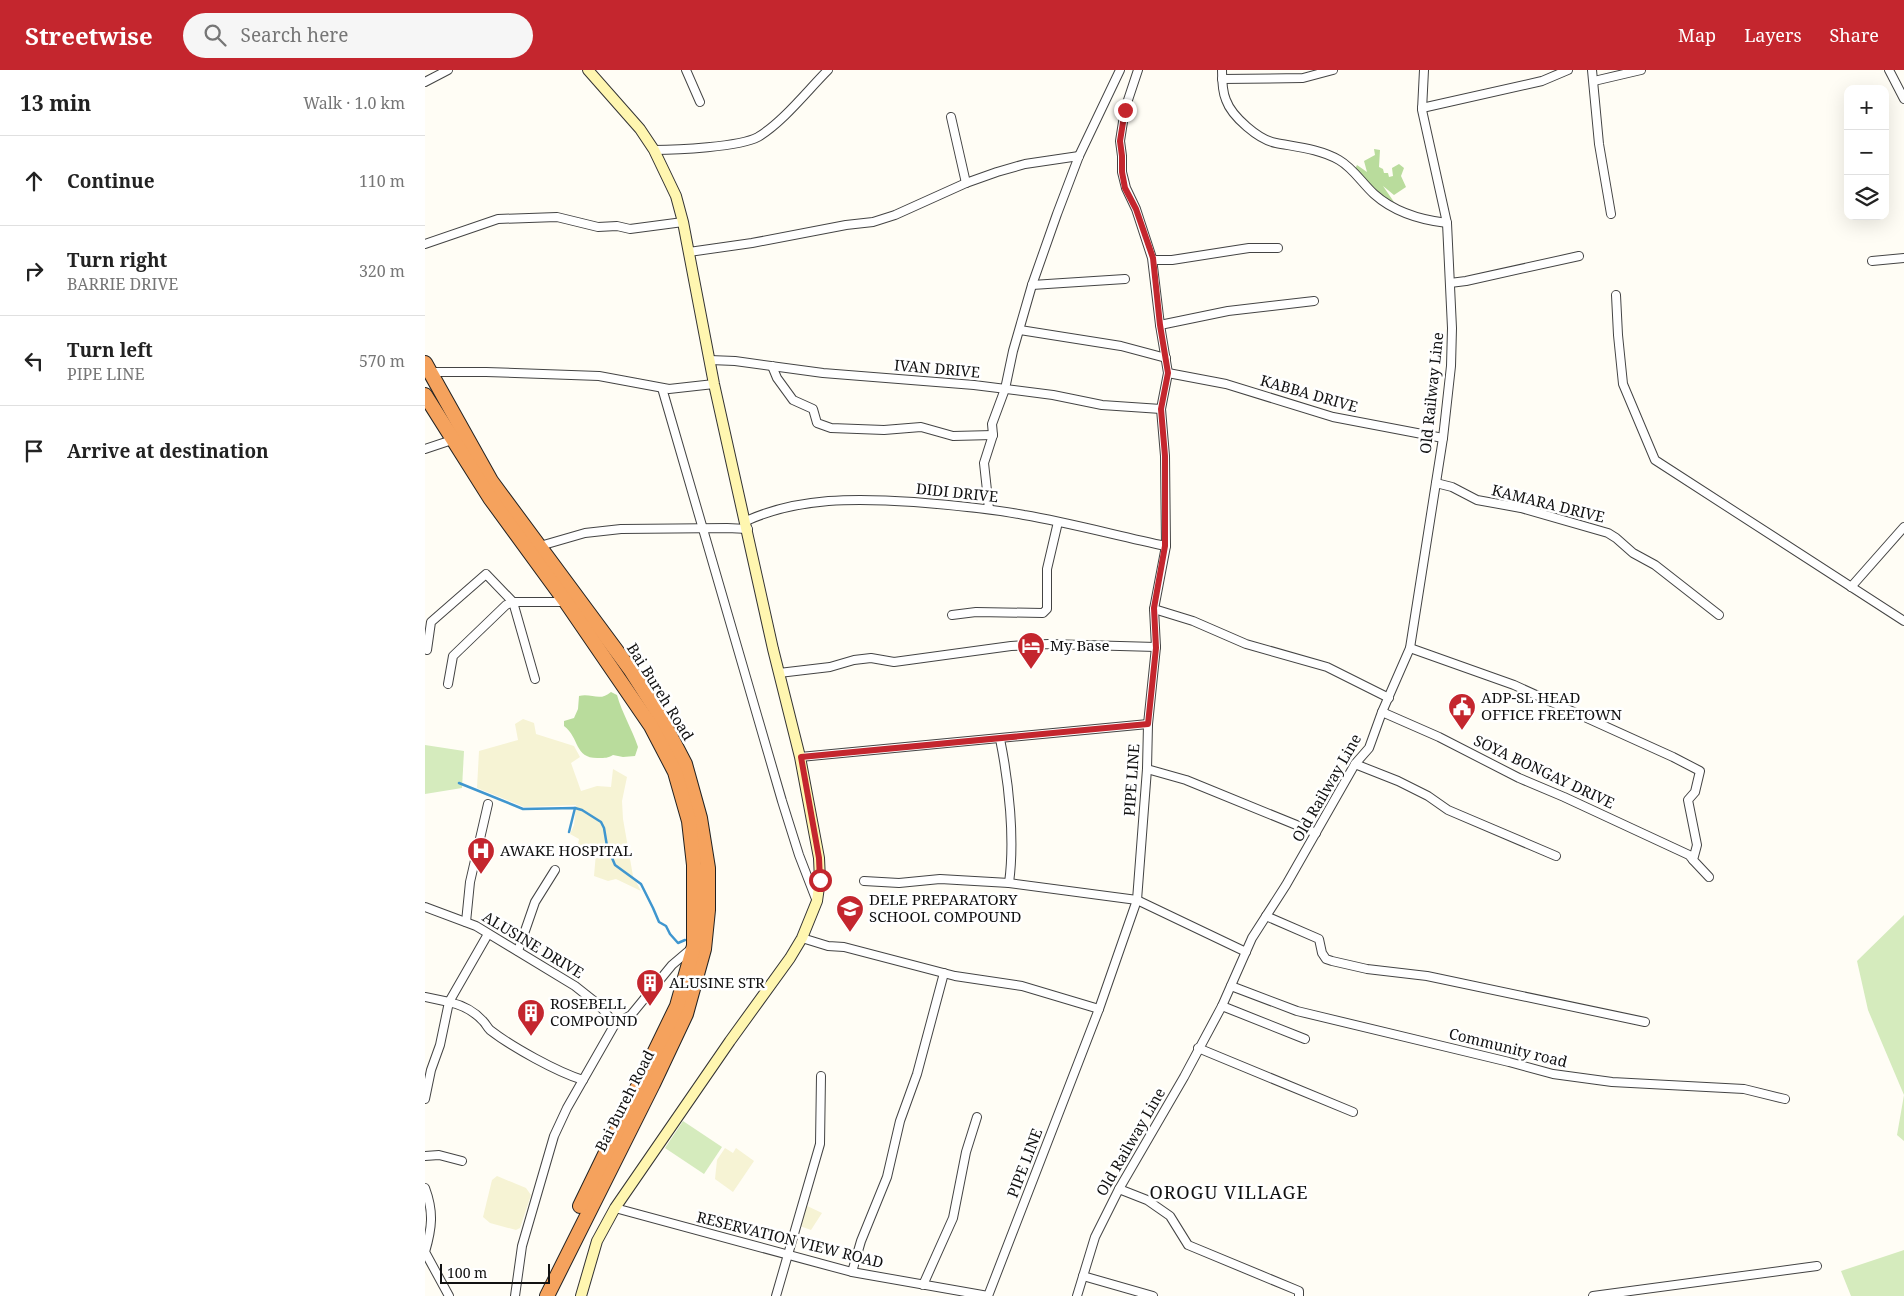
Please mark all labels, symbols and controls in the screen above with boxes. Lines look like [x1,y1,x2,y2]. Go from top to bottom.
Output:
search box [183,13,533,58]
text: Streetwise [25,19,153,52]
icon: search [201,21,229,49]
text: Search here [241,22,348,48]
text: Map [1678,23,1716,47]
text: Layers [1744,23,1802,47]
text: Share [1830,23,1879,47]
map controls [1844,85,1889,220]
button: + [1844,85,1889,130]
text: 13 min [20,89,91,117]
text: Walk · 1.0 km [303,92,405,114]
route end [1114,99,1137,122]
button: − [1844,130,1889,175]
icon: ahead [20,167,48,195]
text: Continue [67,168,155,194]
text: 110 m [359,170,405,192]
button: layers [1844,175,1889,220]
text: Turn right [67,247,167,273]
icon: right [20,257,48,285]
text: 320 m [359,260,405,282]
text: BARRIE DRIVE [67,273,178,295]
street label: Old Railway Line [1415,331,1447,455]
text: Turn left [67,337,153,363]
icon: left [20,347,48,375]
text: 570 m [359,350,405,372]
street label: IVAN DRIVE [893,354,981,382]
text: PIPE LINE [67,363,144,385]
street label: KABBA DRIVE [1258,370,1360,417]
icon: arrive [20,437,48,465]
text: Arrive at destination [67,438,269,464]
street label: DIDI DRIVE [915,478,999,506]
street label: KAMARA DRIVE [1490,479,1607,527]
hotel icon: My Base [1016,631,1046,670]
place label: My Base [1050,635,1110,655]
street label: Bai Bureh Road [623,639,699,744]
place label: ADP-SL HEAD OFFICE FREETOWN [1481,687,1623,724]
public building icon: ADP-SL HEAD OFFICE FREETOWN [1447,692,1477,731]
street label: Old Railway Line [1287,730,1365,845]
street label: SOYA BONGAY DRIVE [1471,730,1618,813]
street label: PIPE LINE [1118,743,1144,817]
hospital icon: AWAKE HOSPITAL [466,836,496,875]
place label: AWAKE HOSPITAL [500,840,632,860]
route start [809,869,832,892]
place label: DELE PREPARATORY SCHOOL COMPOUND [869,889,1022,926]
school or university icon: DELE PREPARATORY SCHOOL COMPOUND [835,894,865,933]
street label: ALUSINE DRIVE [479,906,588,982]
building icon: ALUSINE STR [635,968,665,1007]
place label: ALUSINE STR [669,972,765,992]
place label: ROSEBELL COMPOUND [550,993,638,1030]
building icon: ROSEBELL COMPOUND [516,998,546,1037]
street label: Community road [1447,1023,1569,1071]
street label: Bai Bureh Road [590,1047,658,1155]
street label: Old Railway Line [1091,1084,1169,1199]
street label: PIPE LINE [1002,1125,1046,1200]
district label: OROGU VILLAGE [1149,1180,1309,1204]
street label: RESERVATION VIEW ROAD [695,1206,886,1272]
scale bar [440,1261,550,1284]
text: 100 m [447,1263,487,1282]

